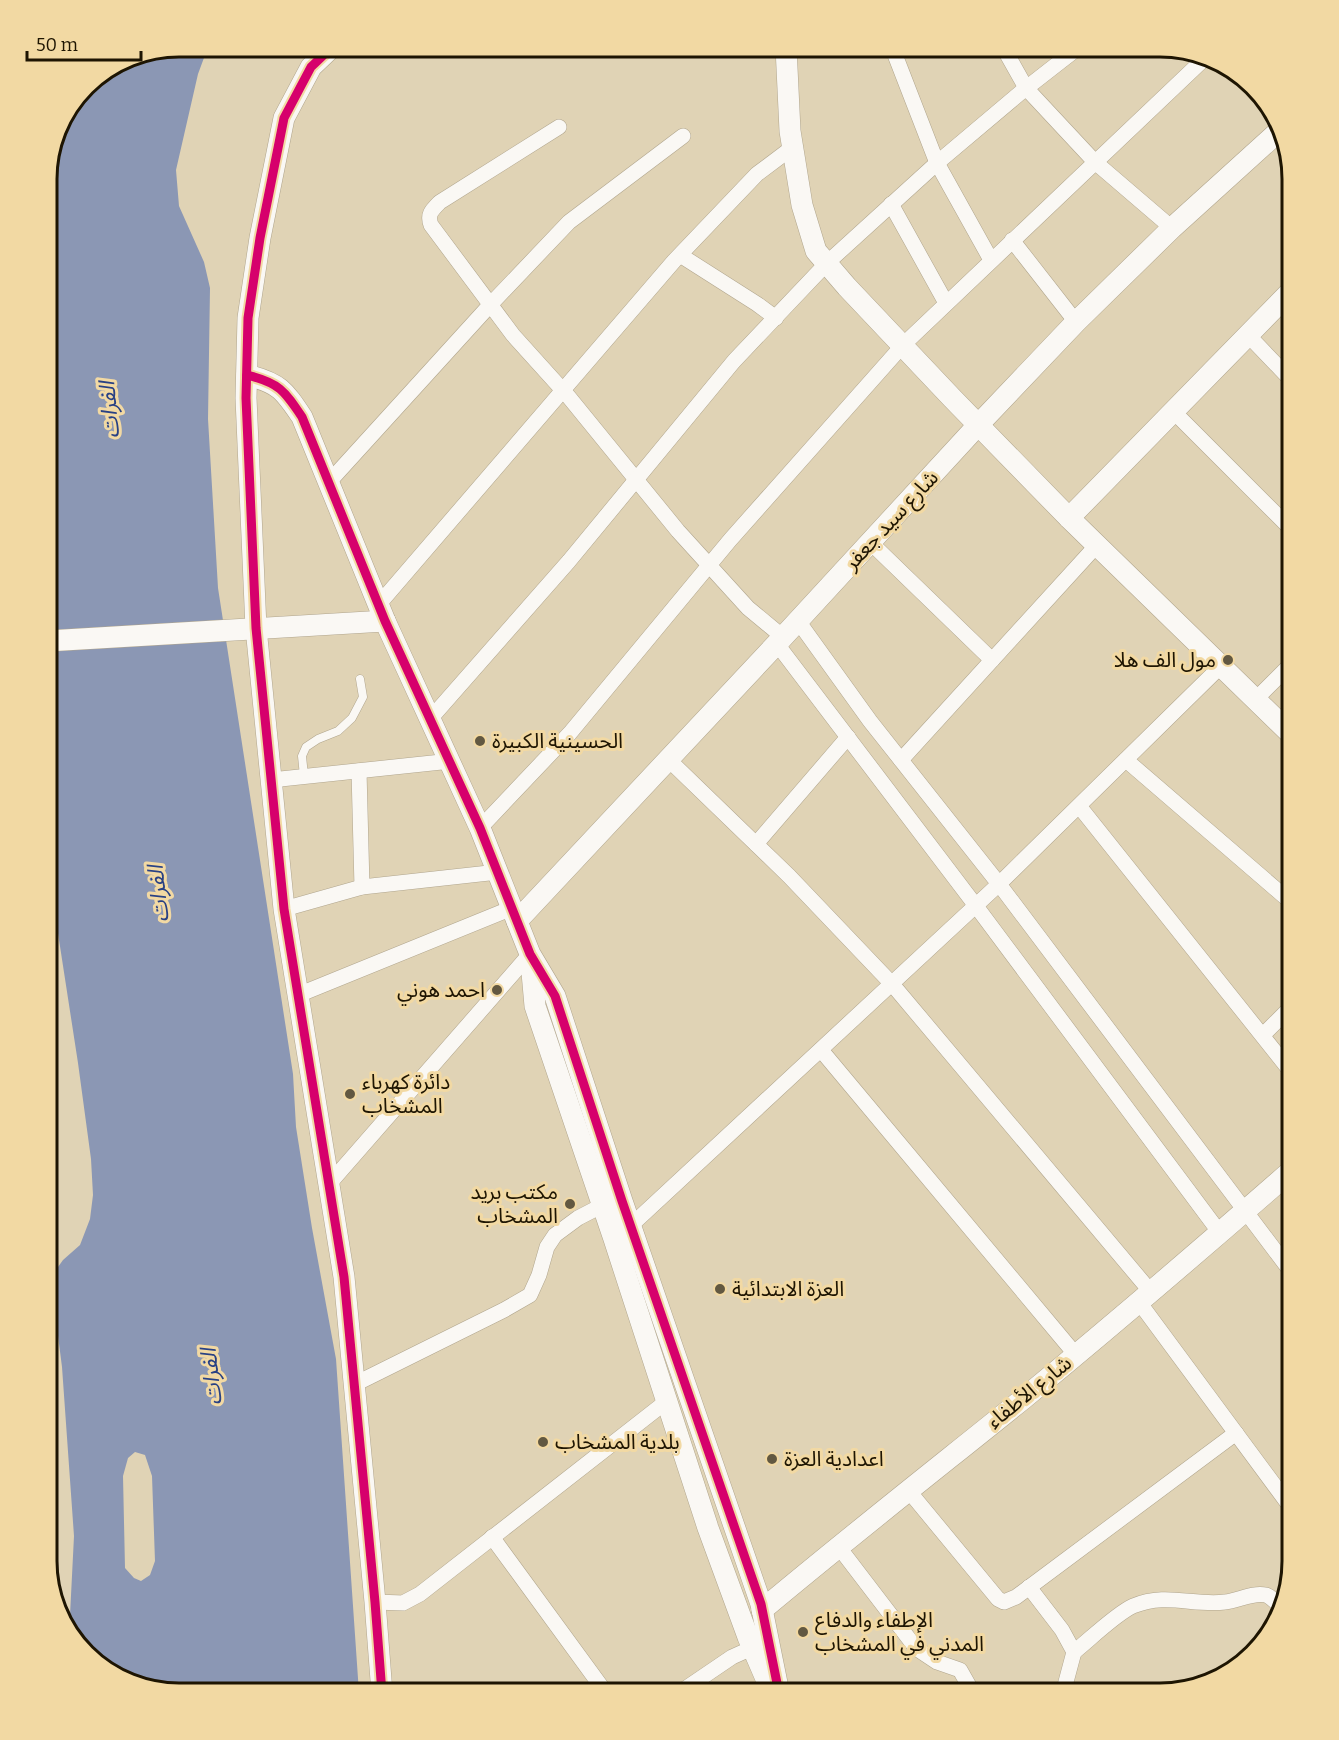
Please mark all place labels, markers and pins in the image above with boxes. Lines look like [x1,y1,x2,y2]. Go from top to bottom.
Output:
place label: مول الف هلا [1114,647,1216,673]
marker: مول الف هلا [1221,653,1235,667]
place label: الحسينية الكبيرة [492,728,623,754]
marker: الحسينية الكبيرة [473,734,487,748]
place label: احمد هوني [397,977,485,1006]
marker: احمد هوني [490,983,504,997]
place label: دائرة كهرباء المشخاب [362,1069,450,1119]
marker: دائرة كهرباء المشخاب [343,1087,357,1101]
place label: مكتب بريد المشخاب [471,1179,558,1229]
marker: مكتب بريد المشخاب [563,1197,577,1211]
place label: العزة الابتدائية [732,1276,844,1302]
marker: العزة الابتدائية [713,1282,727,1296]
place label: بلدية المشخاب [555,1429,680,1455]
marker: بلدية المشخاب [536,1435,550,1449]
place label: اعدادية العزة [784,1446,884,1472]
marker: اعدادية العزة [765,1452,779,1466]
place label: الإطفاء والدفاع المدني في المشخاب [815,1607,984,1660]
marker: الإطفاء والدفاع المدني في المشخاب [796,1625,810,1639]

